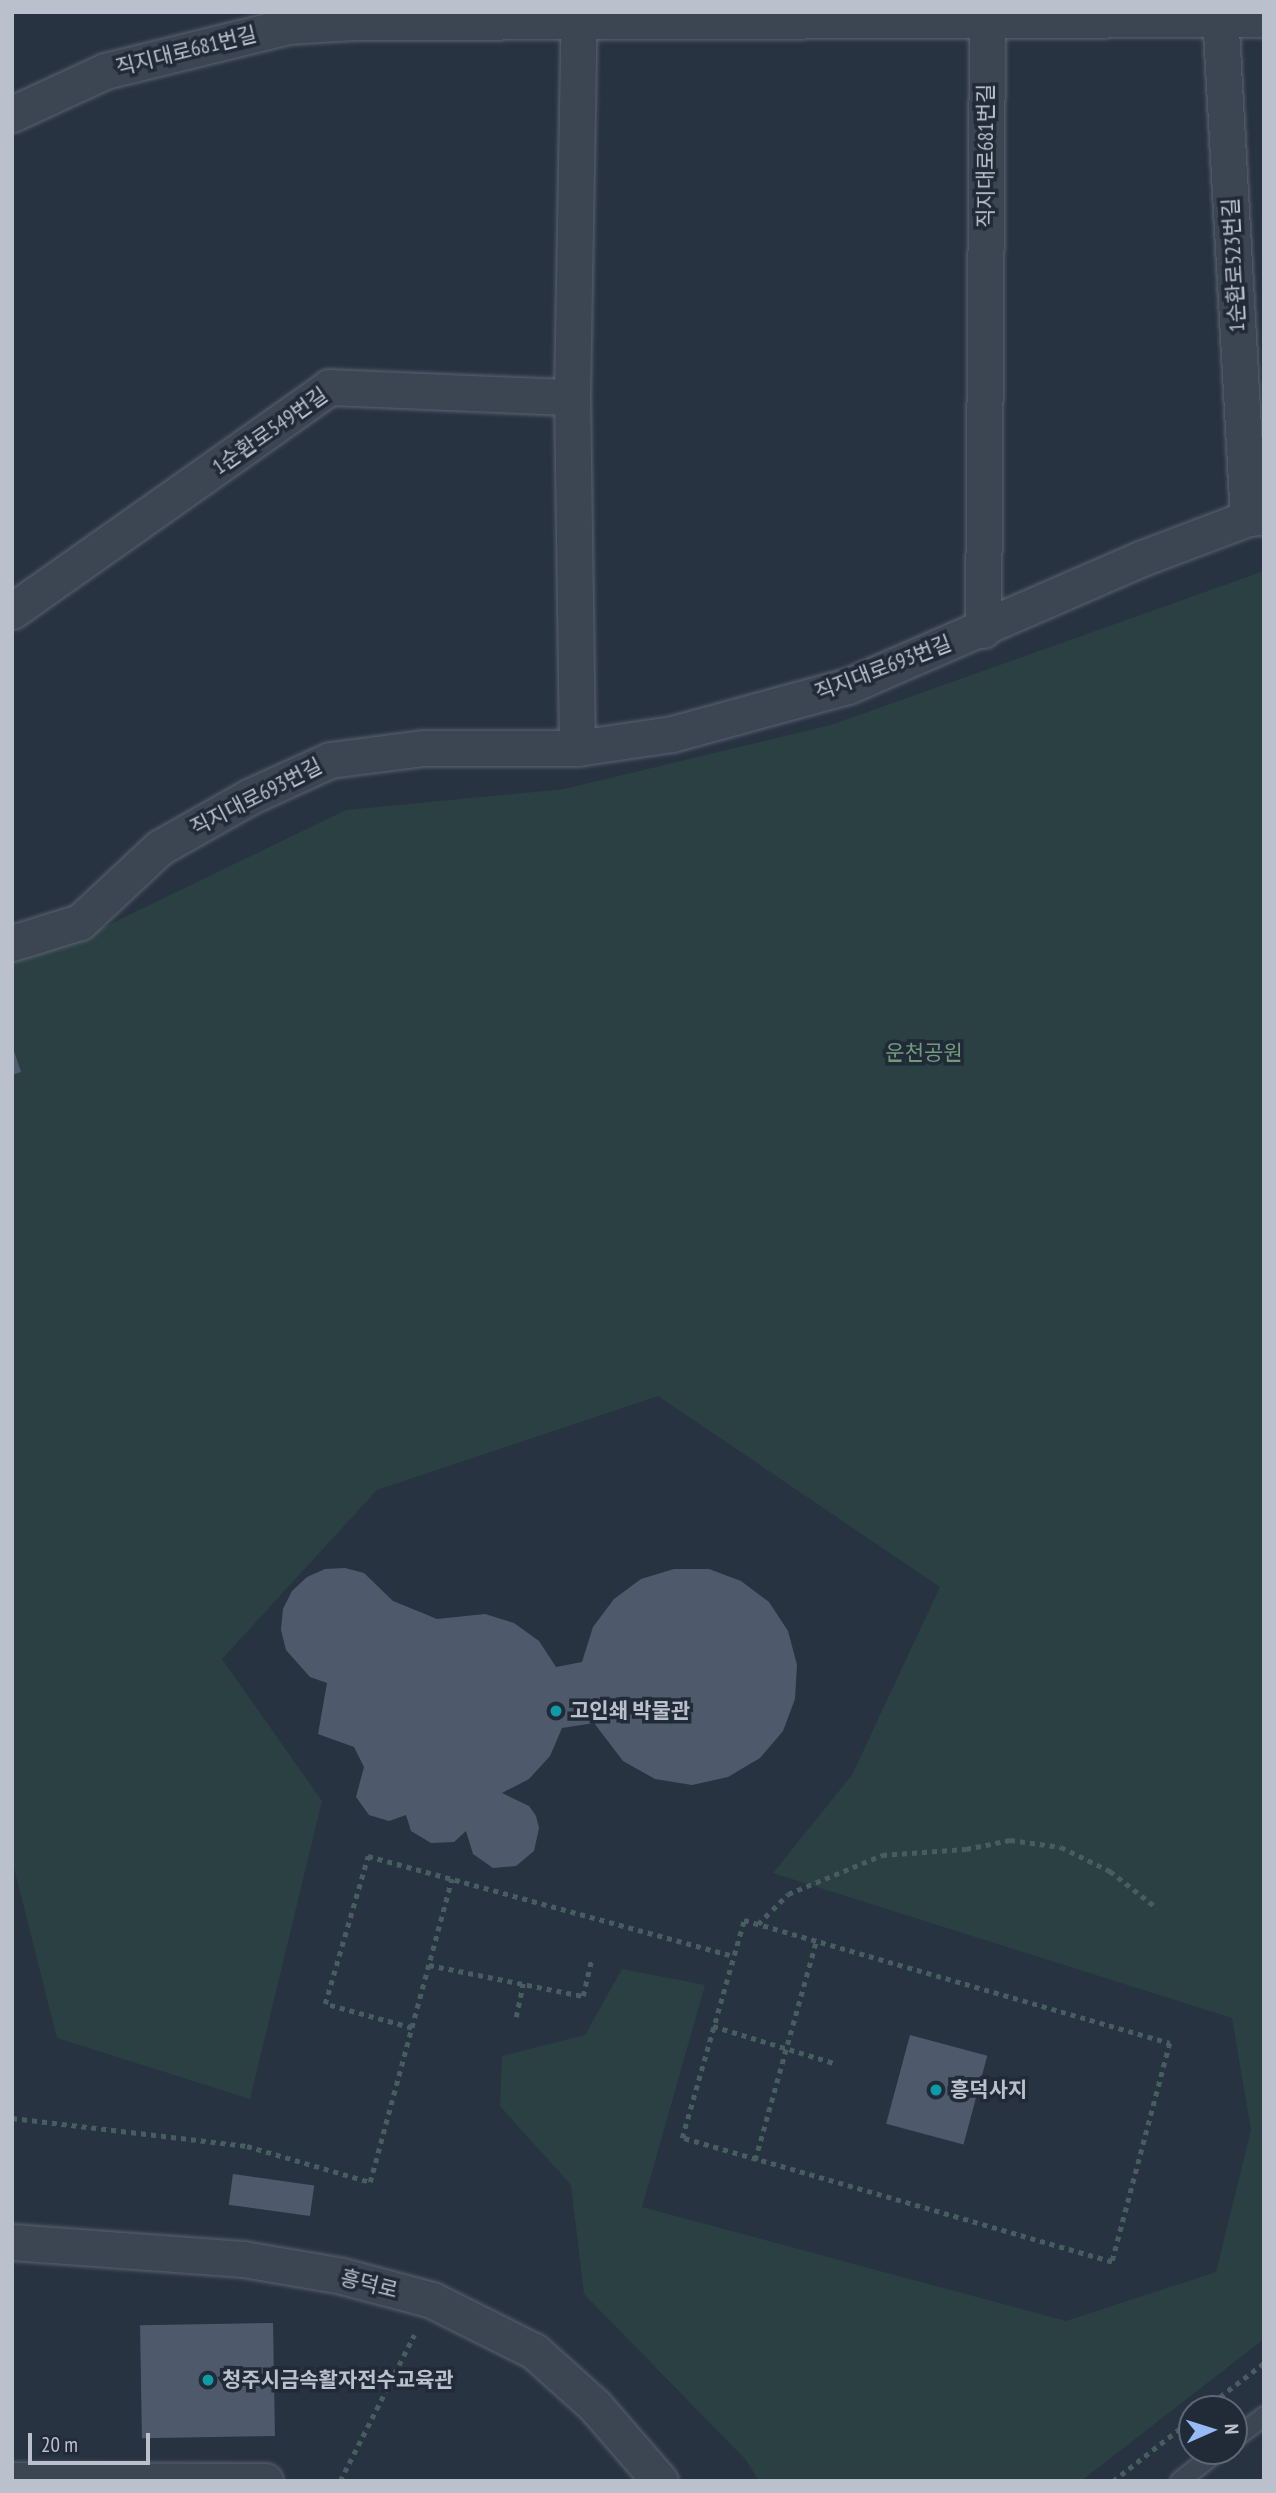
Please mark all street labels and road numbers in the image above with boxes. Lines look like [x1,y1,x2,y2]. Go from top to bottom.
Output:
street label: 직지대로681번길 [113,21,259,81]
street label: 직지대로681번길 [973,84,999,228]
street label: 1순환로523번길 [1218,197,1250,333]
street label: 1순환로549번길 [208,382,332,480]
street label: 직지대로693번길 [811,630,955,706]
street label: 직지대로693번길 [186,753,326,841]
street label: 흥덕로 [338,2265,400,2303]

